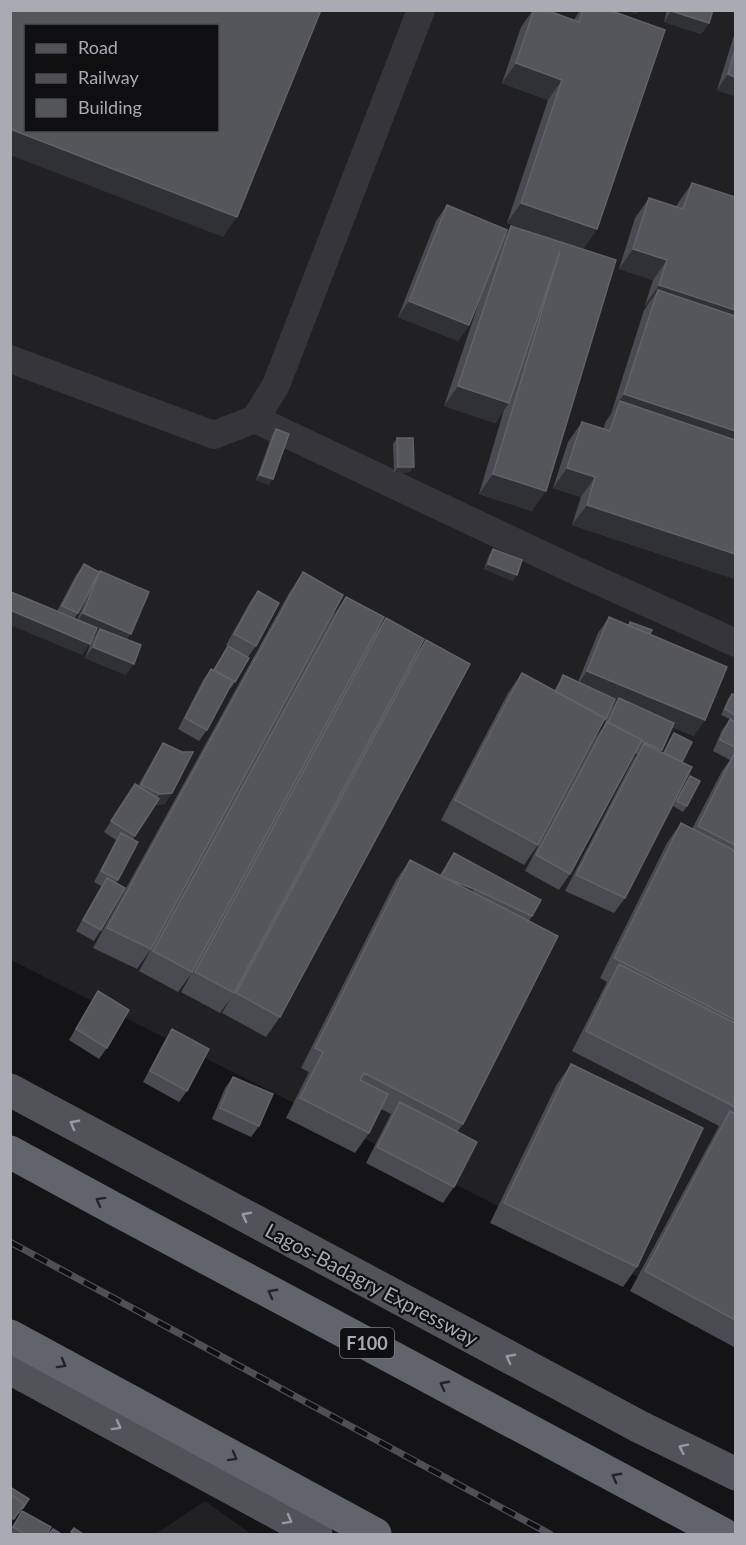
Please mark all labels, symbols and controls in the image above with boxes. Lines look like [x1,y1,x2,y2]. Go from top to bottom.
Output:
legend [24,24,219,132]
text: Road [78,36,118,58]
text: Railway [78,66,139,88]
text: Building [78,96,142,118]
one-way arrow [70,1120,80,1131]
one-way arrow [96,1197,106,1208]
one-way arrow [241,1212,252,1223]
street label: Lagos-Badagry Expressway [262,1218,483,1351]
one-way arrow [268,1289,278,1300]
road number: F100 [340,1328,394,1358]
one-way arrow [506,1354,516,1365]
one-way arrow [56,1357,66,1368]
one-way arrow [440,1381,450,1392]
one-way arrow [111,1419,121,1430]
one-way arrow [678,1443,689,1455]
one-way arrow [227,1450,237,1461]
one-way arrow [611,1473,622,1484]
one-way arrow [282,1513,292,1524]

